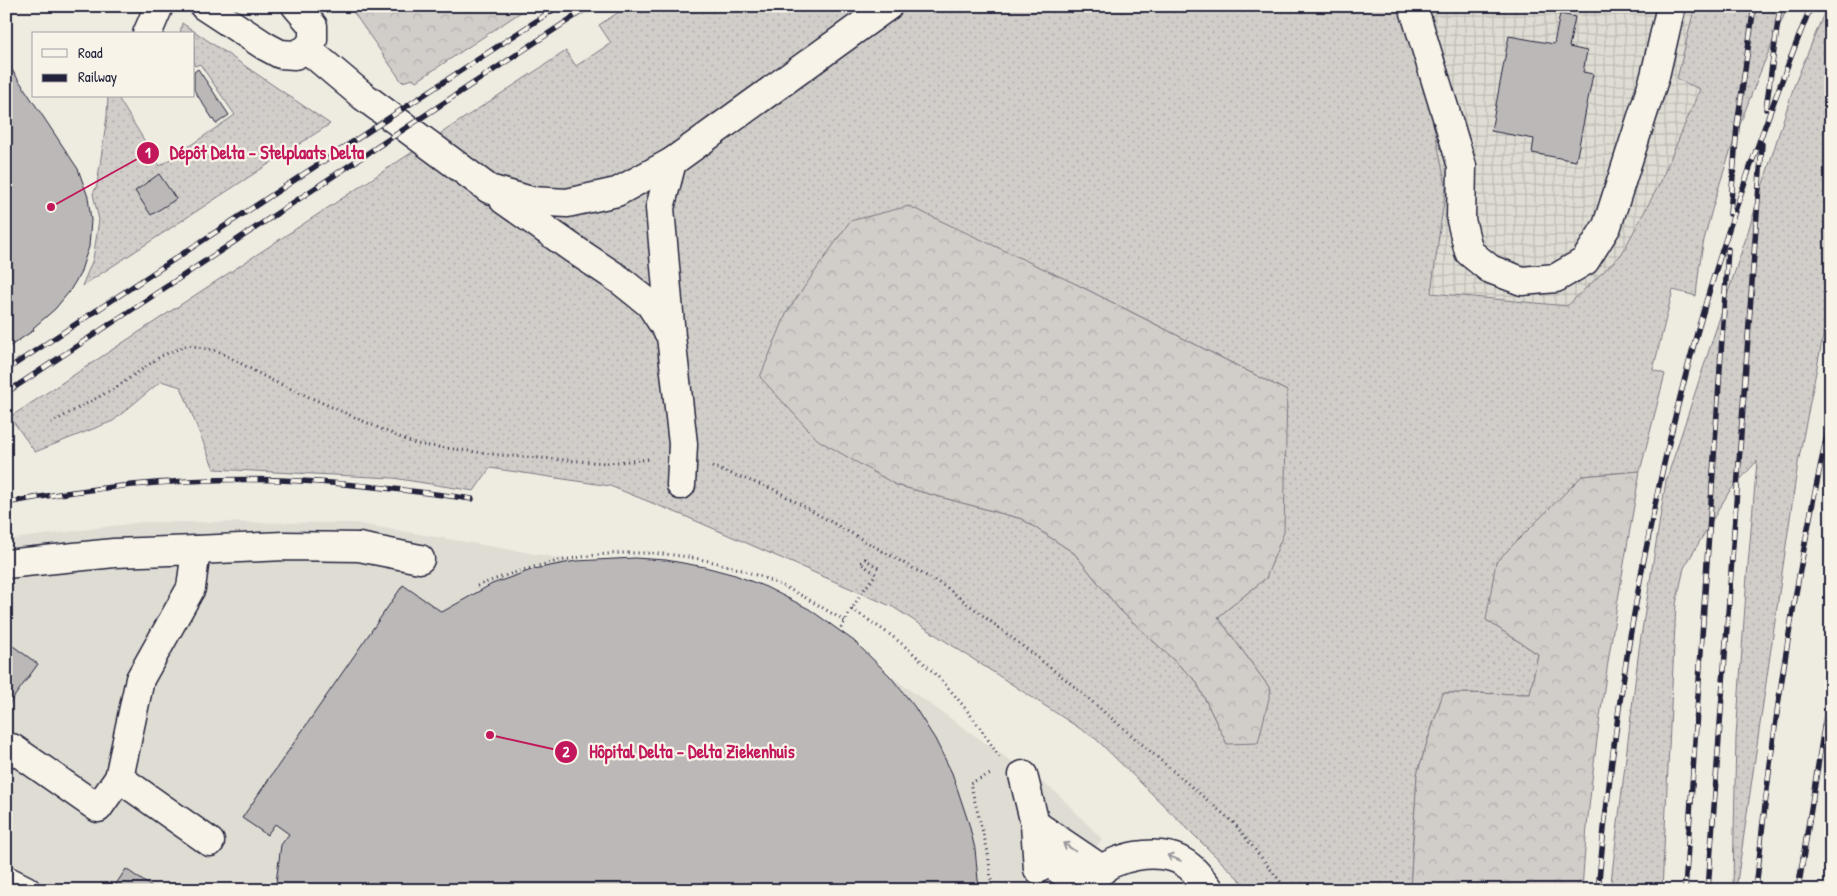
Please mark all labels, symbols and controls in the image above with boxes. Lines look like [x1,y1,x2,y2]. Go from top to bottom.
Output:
legend [32,32,195,98]
text: Road [78,42,103,63]
text: Railway [78,66,117,87]
callout: Dépôt Delta - Stelplaats Delta [135,137,375,170]
text: Dépôt Delta - Stelplaats Delta [170,140,365,166]
text: 1 [145,142,151,163]
callout: Hôpital Delta - Delta Ziekenhuis [554,736,804,769]
text: Hôpital Delta - Delta Ziekenhuis [589,739,795,765]
text: 2 [562,741,570,762]
one-way arrow [1062,842,1076,852]
one-way arrow [1167,852,1182,862]

